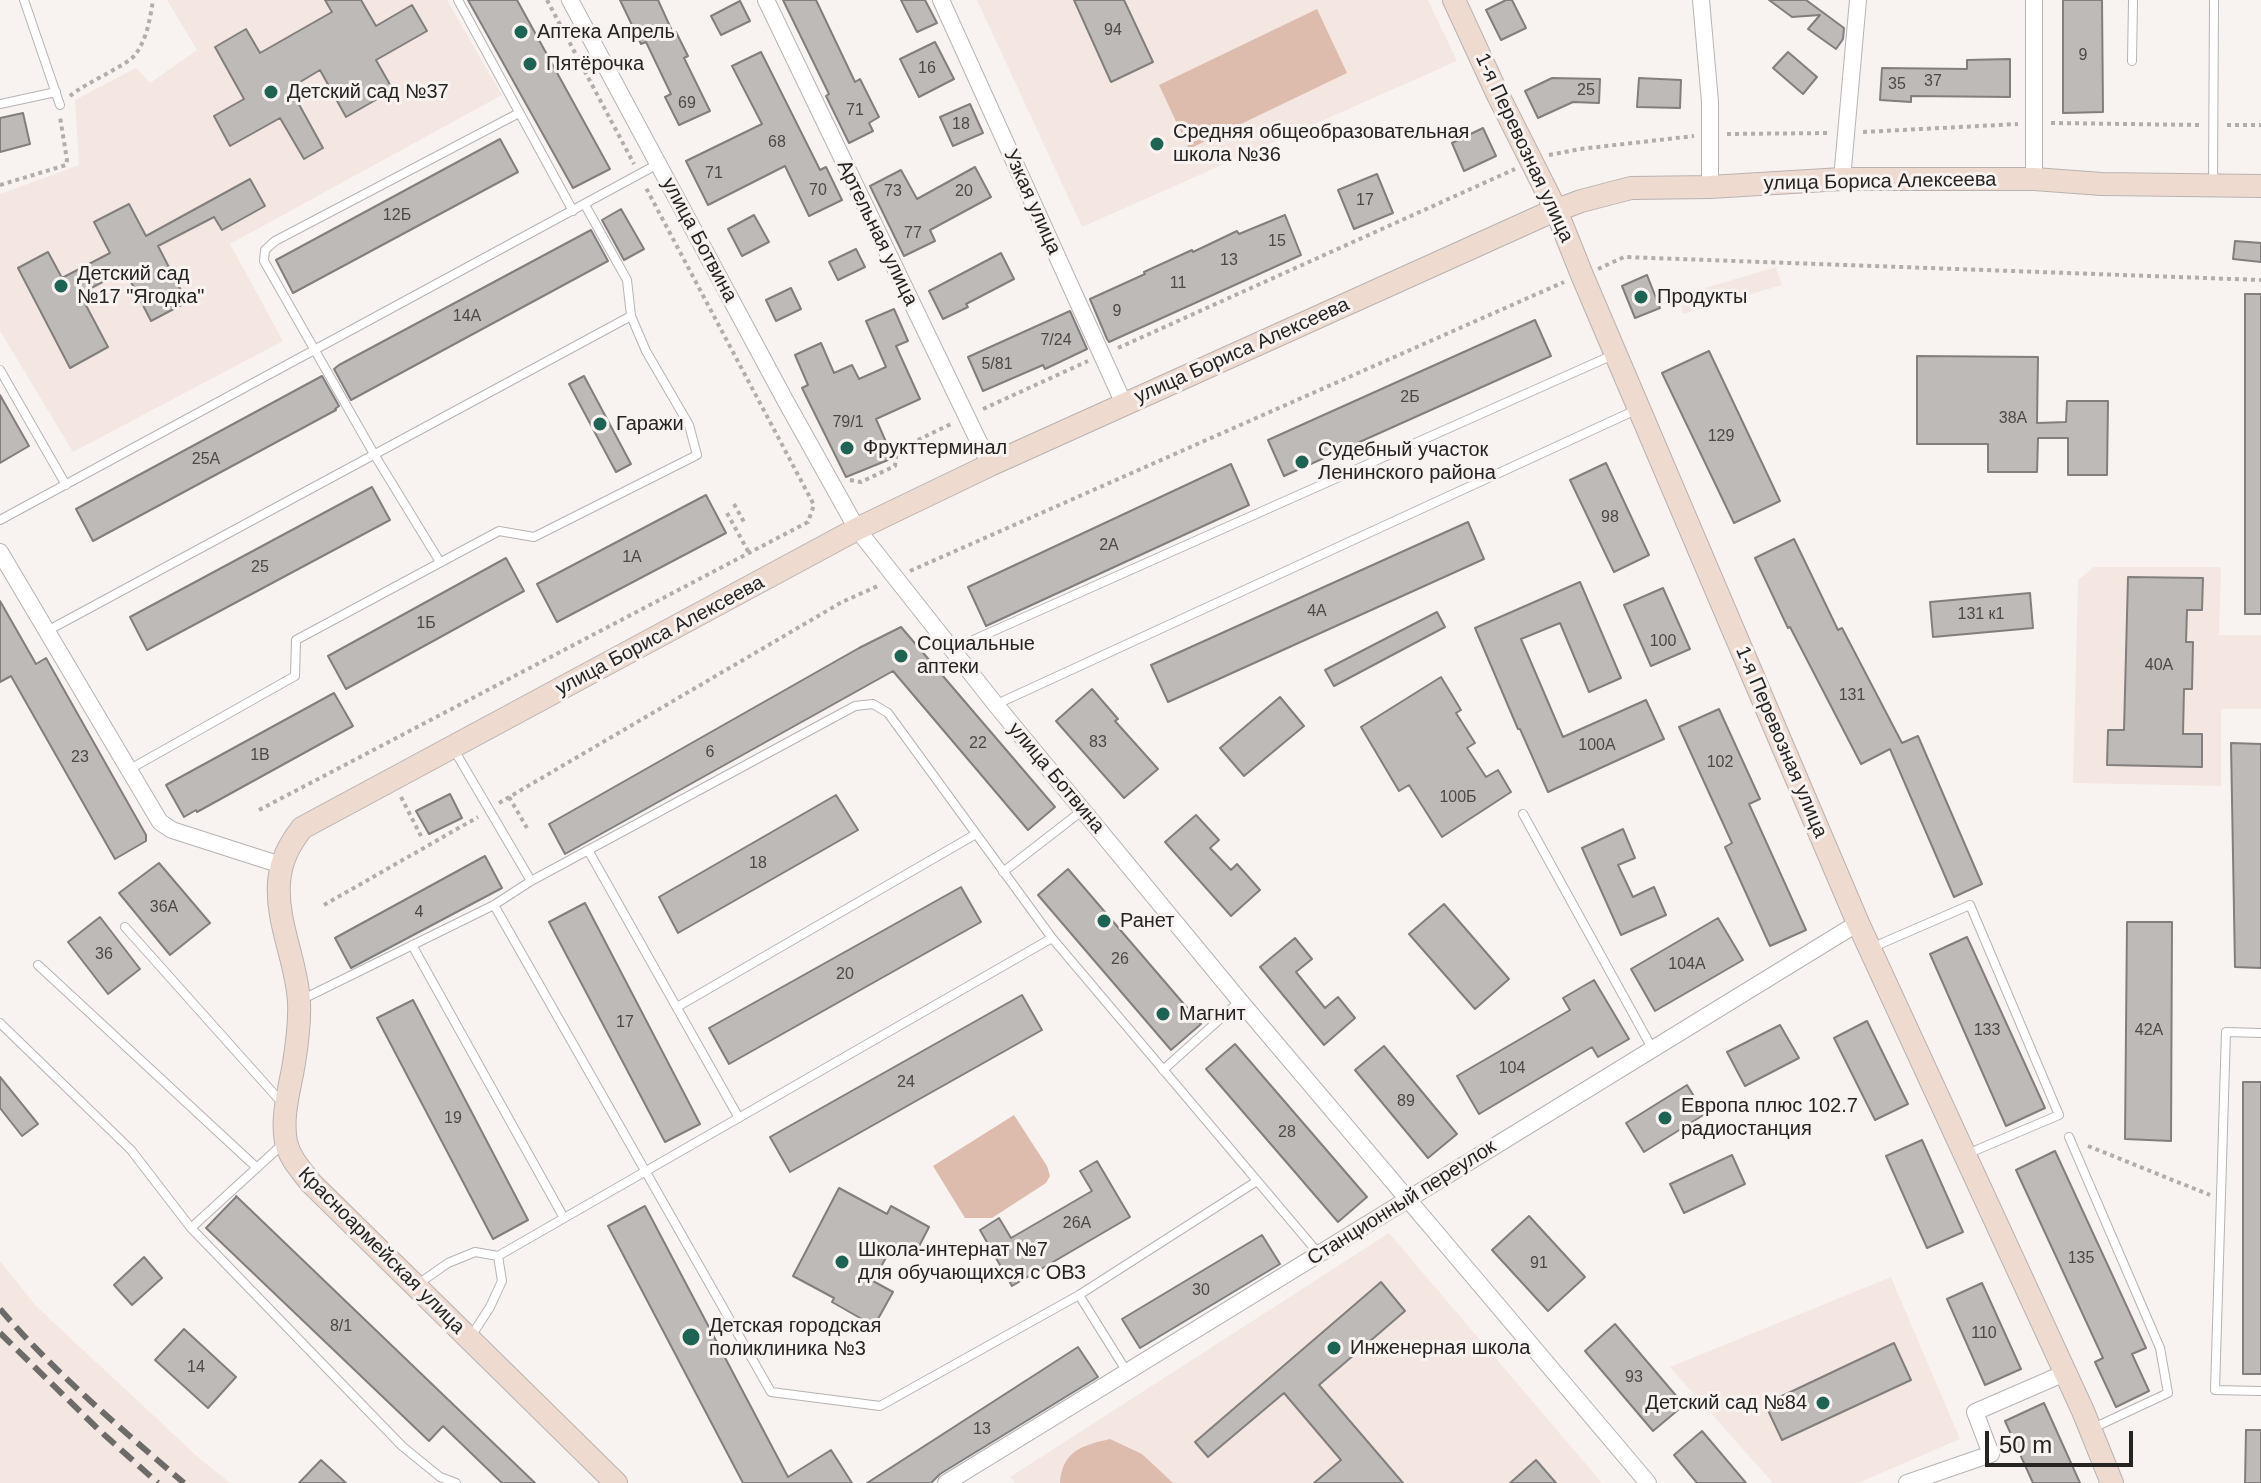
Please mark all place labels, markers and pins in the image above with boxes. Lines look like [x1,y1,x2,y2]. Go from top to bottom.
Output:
place label: Аптека Апрель [537,20,675,44]
marker: Аптека Апрель [512,23,530,41]
place label: Пятёрочка [546,52,644,76]
marker: Пятёрочка [521,55,539,73]
place label: Детский сад №37 [287,80,449,104]
marker: Детский сад №37 [262,83,280,101]
place label: Средняя общеобразовательная школа №36 [1173,120,1469,167]
marker: Средняя общеобразовательная школа №36 [1148,135,1166,153]
place label: Детский сад №17 "Ягодка" [77,262,204,309]
marker: Детский сад №17 "Ягодка" [52,277,70,295]
place label: Продукты [1657,285,1747,309]
marker: Продукты [1632,288,1650,306]
place label: Гаражи [616,412,684,436]
marker: Гаражи [591,415,609,433]
place label: Фрукттерминал [863,436,1007,460]
place label: Судебный участок Ленинского района [1318,438,1496,485]
marker: Фрукттерминал [838,439,856,457]
marker: Судебный участок Ленинского района [1293,453,1311,471]
place label: Социальные аптеки [917,632,1035,679]
marker: Социальные аптеки [892,647,910,665]
place label: Ранет [1120,909,1174,933]
marker: Ранет [1095,912,1113,930]
place label: Магнит [1179,1002,1246,1026]
marker: Магнит [1154,1005,1172,1023]
place label: Европа плюс 102.7 радиостанция [1681,1094,1858,1141]
marker: Европа плюс 102.7 радиостанция [1656,1109,1674,1127]
place label: Школа-интернат №7 для обучающихся с ОВЗ [858,1238,1086,1285]
marker: Школа-интернат №7 для обучающихся с ОВЗ [833,1253,851,1271]
place label: Детская городская поликлиника №3 [709,1314,881,1361]
marker: Детская городская поликлиника №3 [680,1326,702,1348]
place label: Инженерная школа [1350,1336,1530,1360]
marker: Инженерная школа [1325,1339,1343,1357]
place label: Детский сад №84 [1645,1391,1807,1415]
marker: Детский сад №84 [1814,1394,1832,1412]

